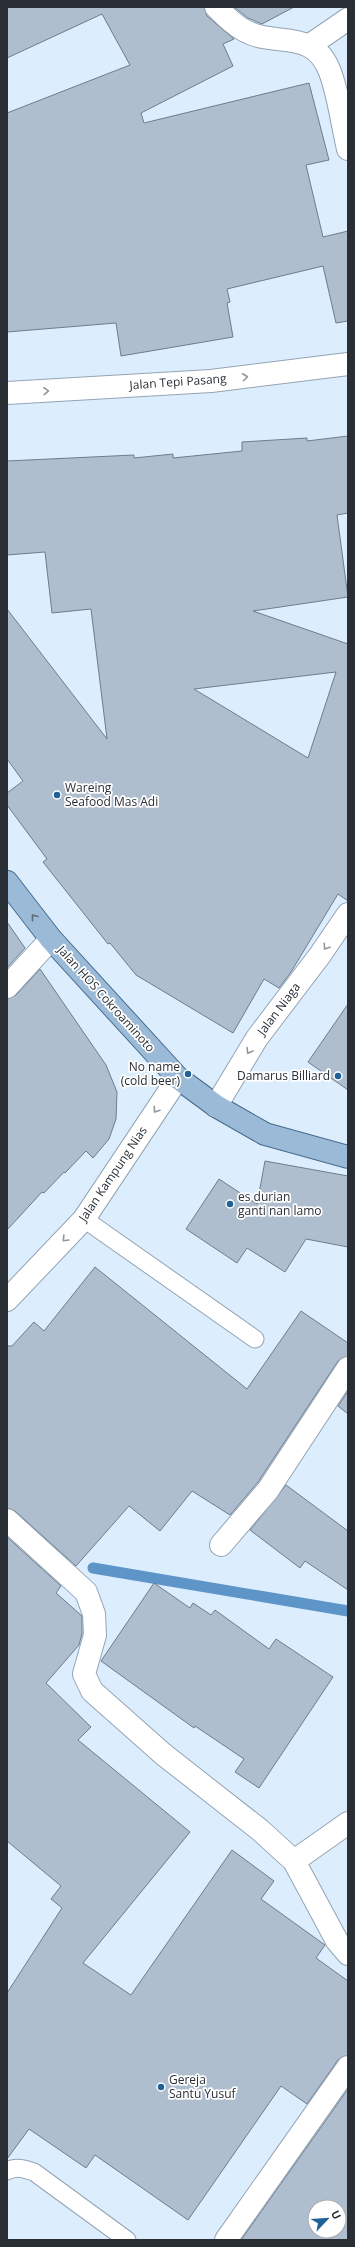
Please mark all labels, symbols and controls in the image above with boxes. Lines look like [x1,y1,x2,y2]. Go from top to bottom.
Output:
street label: Jalan Tepi Pasang [128,370,227,393]
one-way arrow [242,373,248,382]
one-way arrow [43,387,49,395]
place label: Wareing Seafood Mas Adi [65,779,158,810]
marker: Wareing Seafood Mas Adi [52,790,62,800]
one-way arrow [32,914,39,921]
street label: Jalan HOS Cokroaminoto [53,941,159,1056]
one-way arrow [324,942,331,949]
street label: Jalan Niaga [253,979,304,1039]
one-way arrow [246,1047,254,1054]
place label: No name (cold beer) [121,1058,180,1089]
place label: Damarus Billiard [237,1067,330,1084]
marker: No name (cold beer) [183,1069,193,1079]
marker: Damarus Billiard [333,1071,343,1081]
one-way arrow [154,1106,161,1113]
street label: Jalan Kampung Nias [74,1123,151,1225]
place label: es durian ganti nan lamo [238,1188,322,1219]
marker: es durian ganti nan lamo [225,1199,235,1209]
one-way arrow [62,1234,70,1242]
place label: Gereja Santu Yusuf [169,2071,237,2102]
marker: Gereja Santu Yusuf [156,2082,166,2092]
north arrow [307,2199,347,2239]
text: U [328,2208,345,2222]

